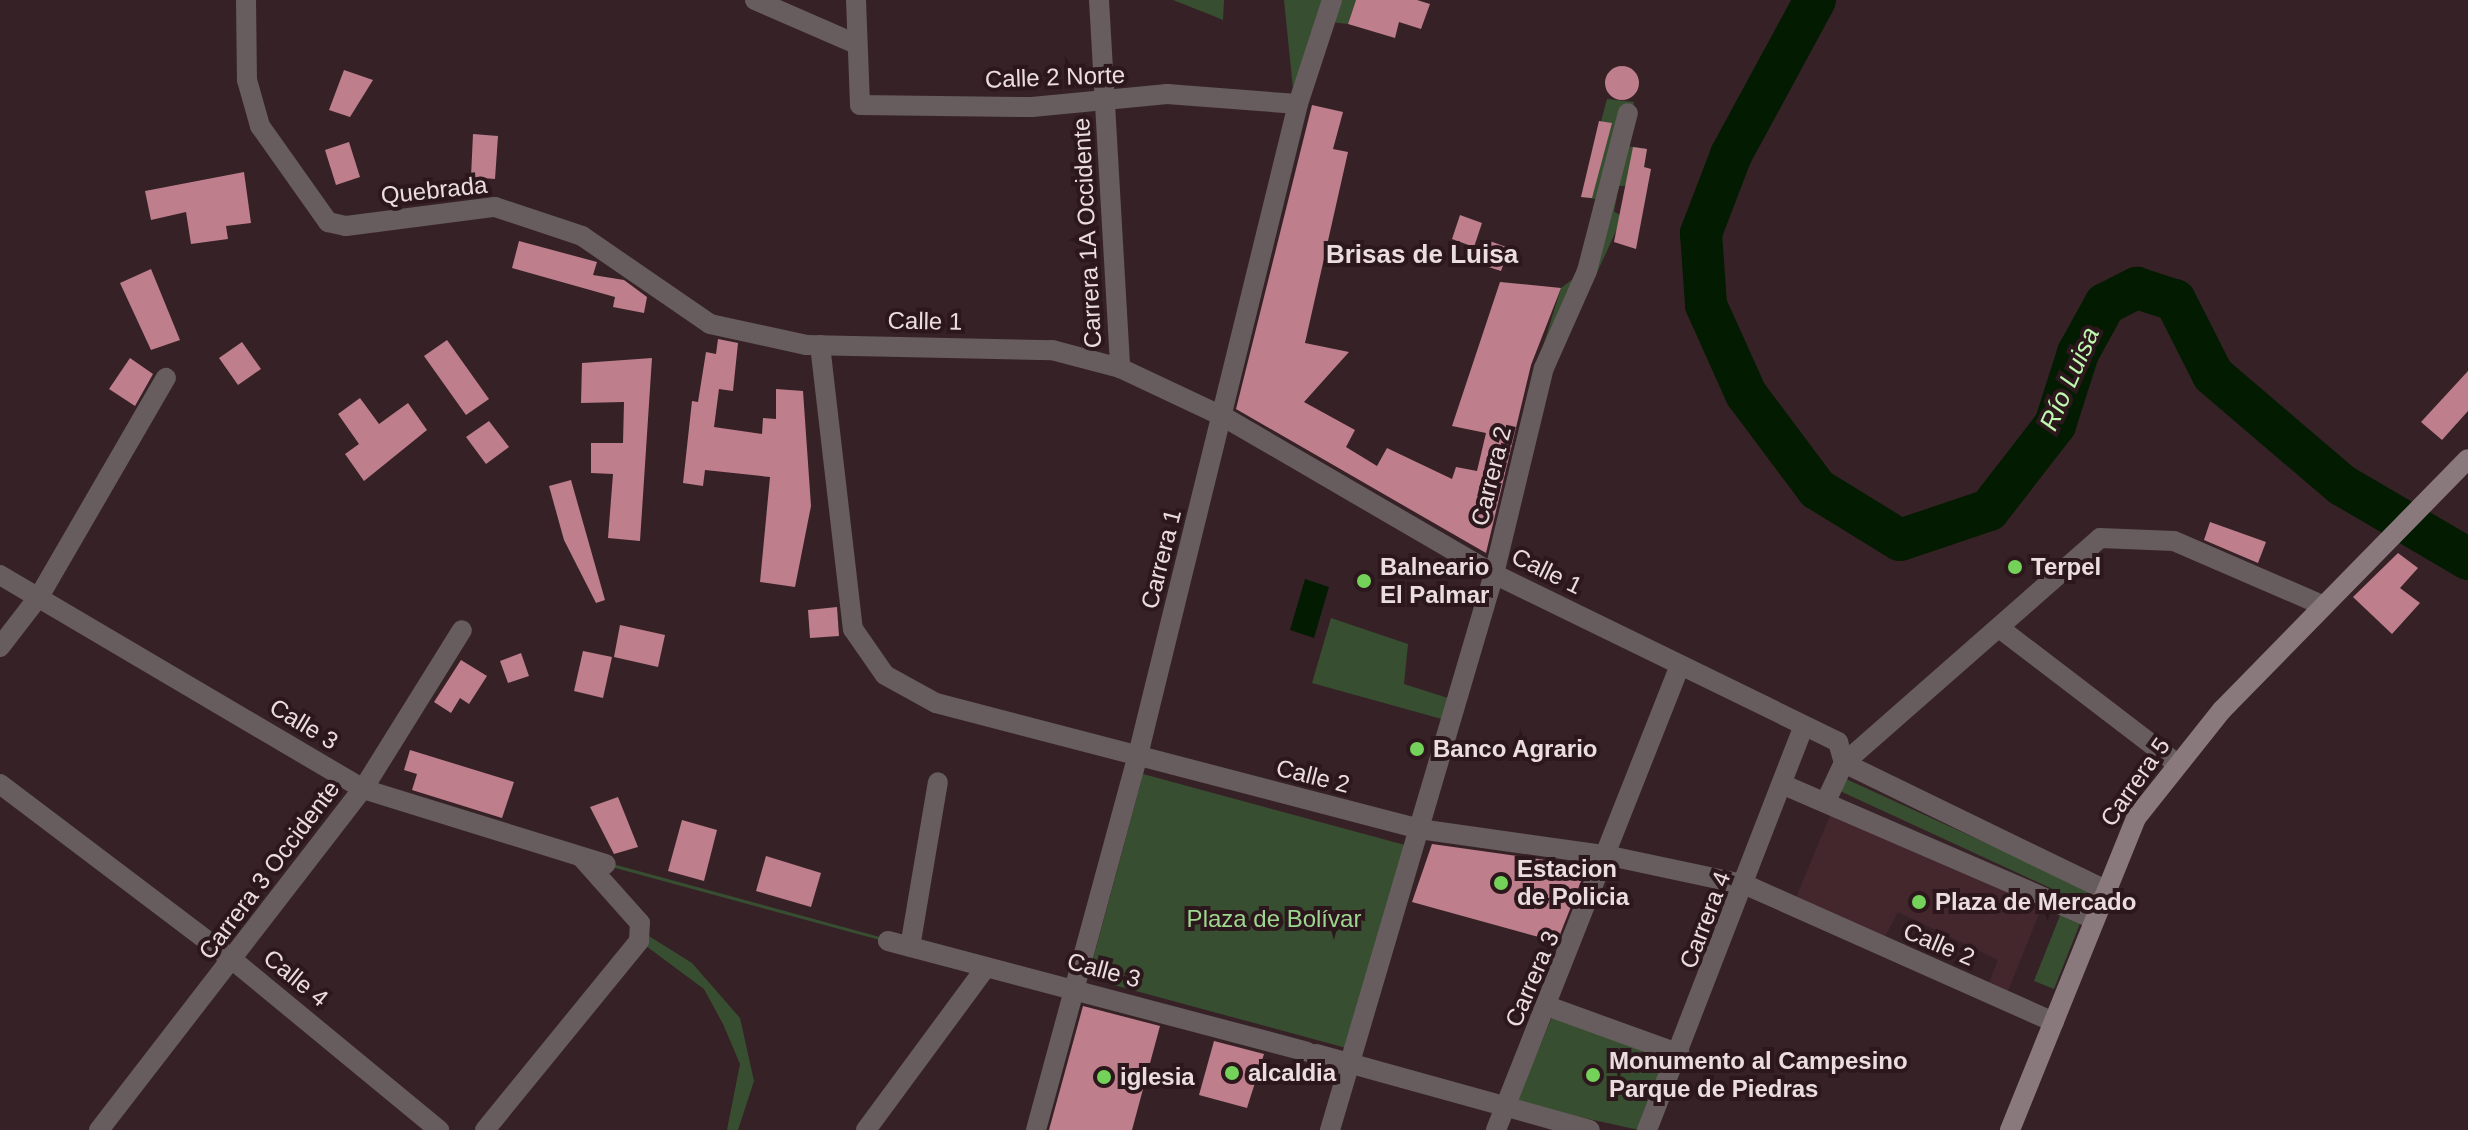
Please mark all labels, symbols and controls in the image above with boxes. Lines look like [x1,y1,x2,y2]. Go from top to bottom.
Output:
street label: Calle 2 Norte [985,60,1125,94]
street label: Carrera 1A Occidente [1067,116,1107,350]
street label: Quebrada [379,170,489,210]
district label: Brisas de Luisa [1326,239,1518,271]
street label: Calle 1 [887,306,963,336]
water label: Río Luisa [2033,322,2107,436]
street label: Carrera 2 [1465,423,1517,529]
street label: Carrera 1 [1135,506,1187,612]
street label: Calle 1 [1507,542,1587,600]
place label: Balneario El Palmar [1380,553,1489,609]
place label: Terpel [2031,553,2101,581]
marker: Terpel [2006,558,2024,576]
marker: Balneario El Palmar [1355,572,1373,590]
street label: Calle 3 [265,692,343,756]
street label: Carrera 5 [2094,732,2176,832]
place label: Banco Agrario [1433,735,1598,763]
marker: Banco Agrario [1408,740,1426,758]
street label: Calle 2 [1273,753,1353,799]
street label: Carrera 3 Occidente [192,775,346,965]
place label: Estacion de Policia [1517,855,1629,911]
street label: Carrera 4 [1673,868,1737,972]
marker: Estacion de Policia [1492,874,1510,892]
place label: Plaza de Mercado [1935,888,2136,916]
marker: Plaza de Mercado [1910,893,1928,911]
park label: Plaza de Bolívar [1187,905,1361,933]
street label: Calle 2 [1899,916,1979,972]
street label: Carrera 3 [1499,927,1565,1031]
street label: Calle 4 [258,943,334,1013]
street label: Calle 3 [1064,946,1144,994]
place label: Monumento al Campesino Parque de Piedras [1609,1047,1908,1103]
place label: alcaldia [1248,1059,1336,1087]
place label: iglesia [1120,1063,1195,1091]
marker: alcaldia [1223,1064,1241,1082]
marker: Monumento al Campesino Parque de Piedras [1584,1066,1602,1084]
marker: iglesia [1095,1068,1113,1086]

